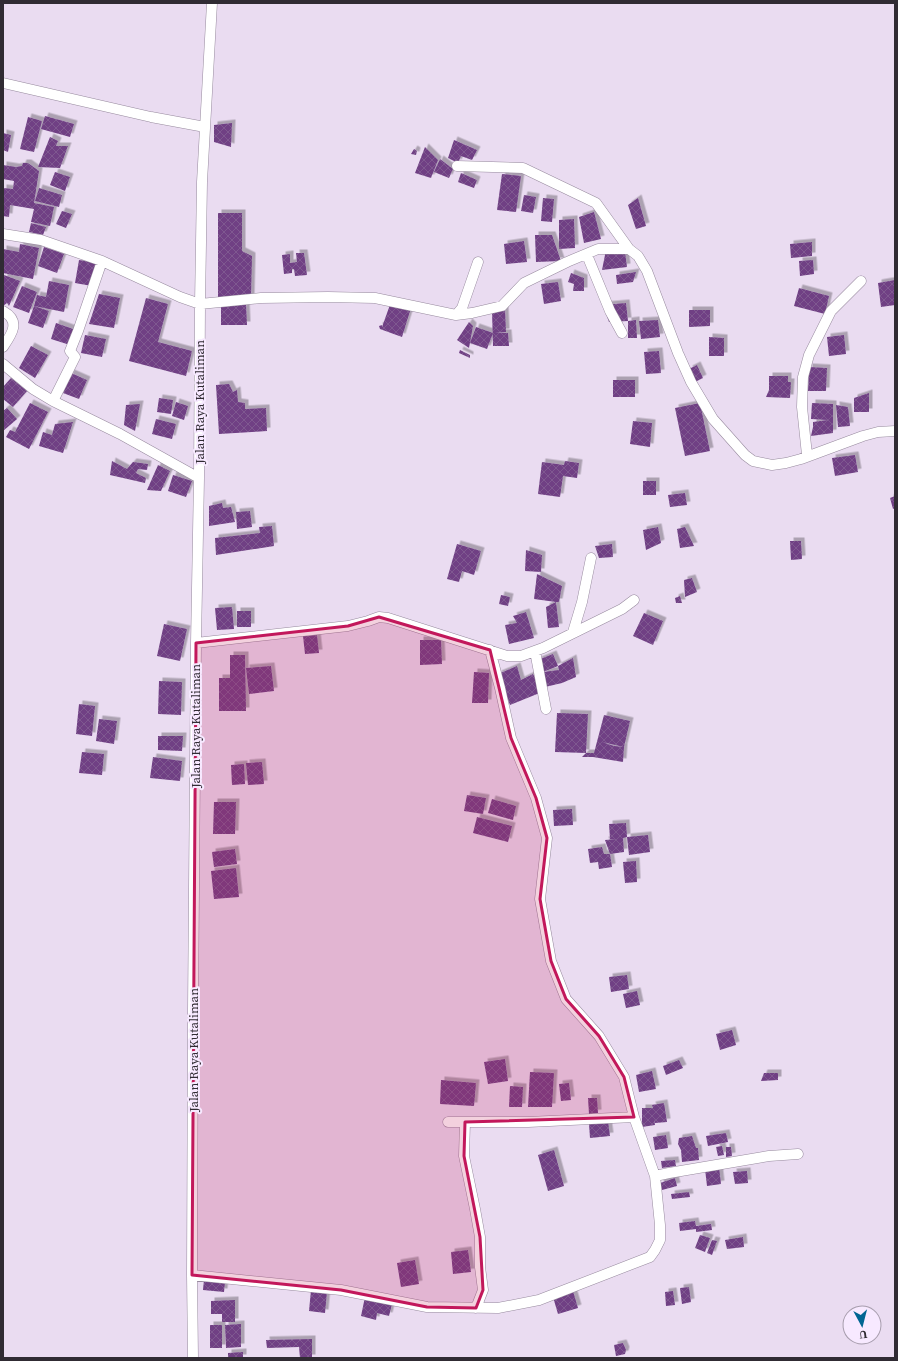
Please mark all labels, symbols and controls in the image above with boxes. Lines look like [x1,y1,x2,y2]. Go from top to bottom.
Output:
street label: Jalan Raya Kutaliman [191,340,208,465]
street label: Jalan Raya Kutaliman [187,664,204,789]
street label: Jalan Raya Kutaliman [185,988,202,1113]
north arrow [842,1305,882,1345]
text: U [858,1326,868,1342]

